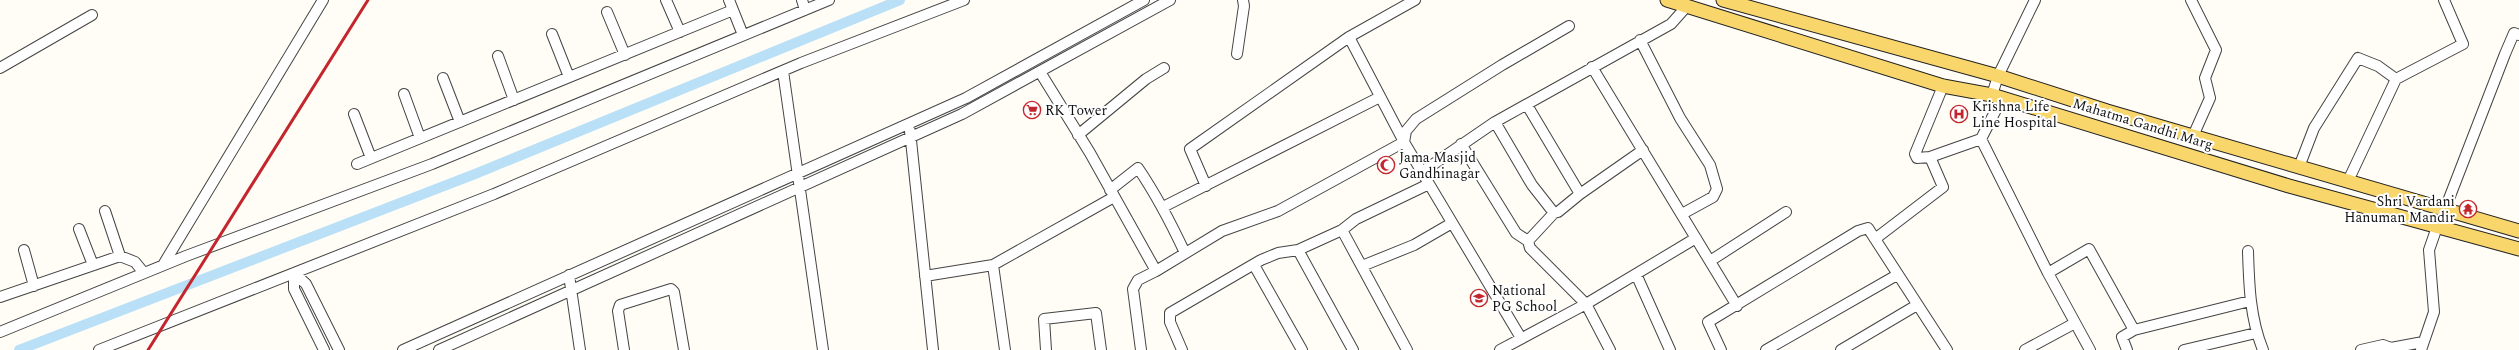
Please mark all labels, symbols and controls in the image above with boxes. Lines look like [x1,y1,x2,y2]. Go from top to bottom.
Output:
street label: Mahatma Gandhi Marg [2070,93,2216,155]
place label: Krishna Life Line Hospital [1972,96,2057,133]
supermarket icon: RK Tower [1022,100,1042,120]
place label: RK Tower [1045,100,1107,121]
hospital icon: Krishna Life Line Hospital [1949,104,1969,124]
place label: Jama Masjid Gandhinagar [1399,147,1480,184]
mosque icon: Jama Masjid Gandhinagar [1376,155,1396,175]
place label: Shri Vardani Hanuman Mandir [2344,191,2455,228]
temple icon: Shri Vardani Hanuman Mandir [2458,199,2478,219]
place label: National PG School [1492,280,1557,317]
school or university icon: National PG School [1469,288,1489,308]

